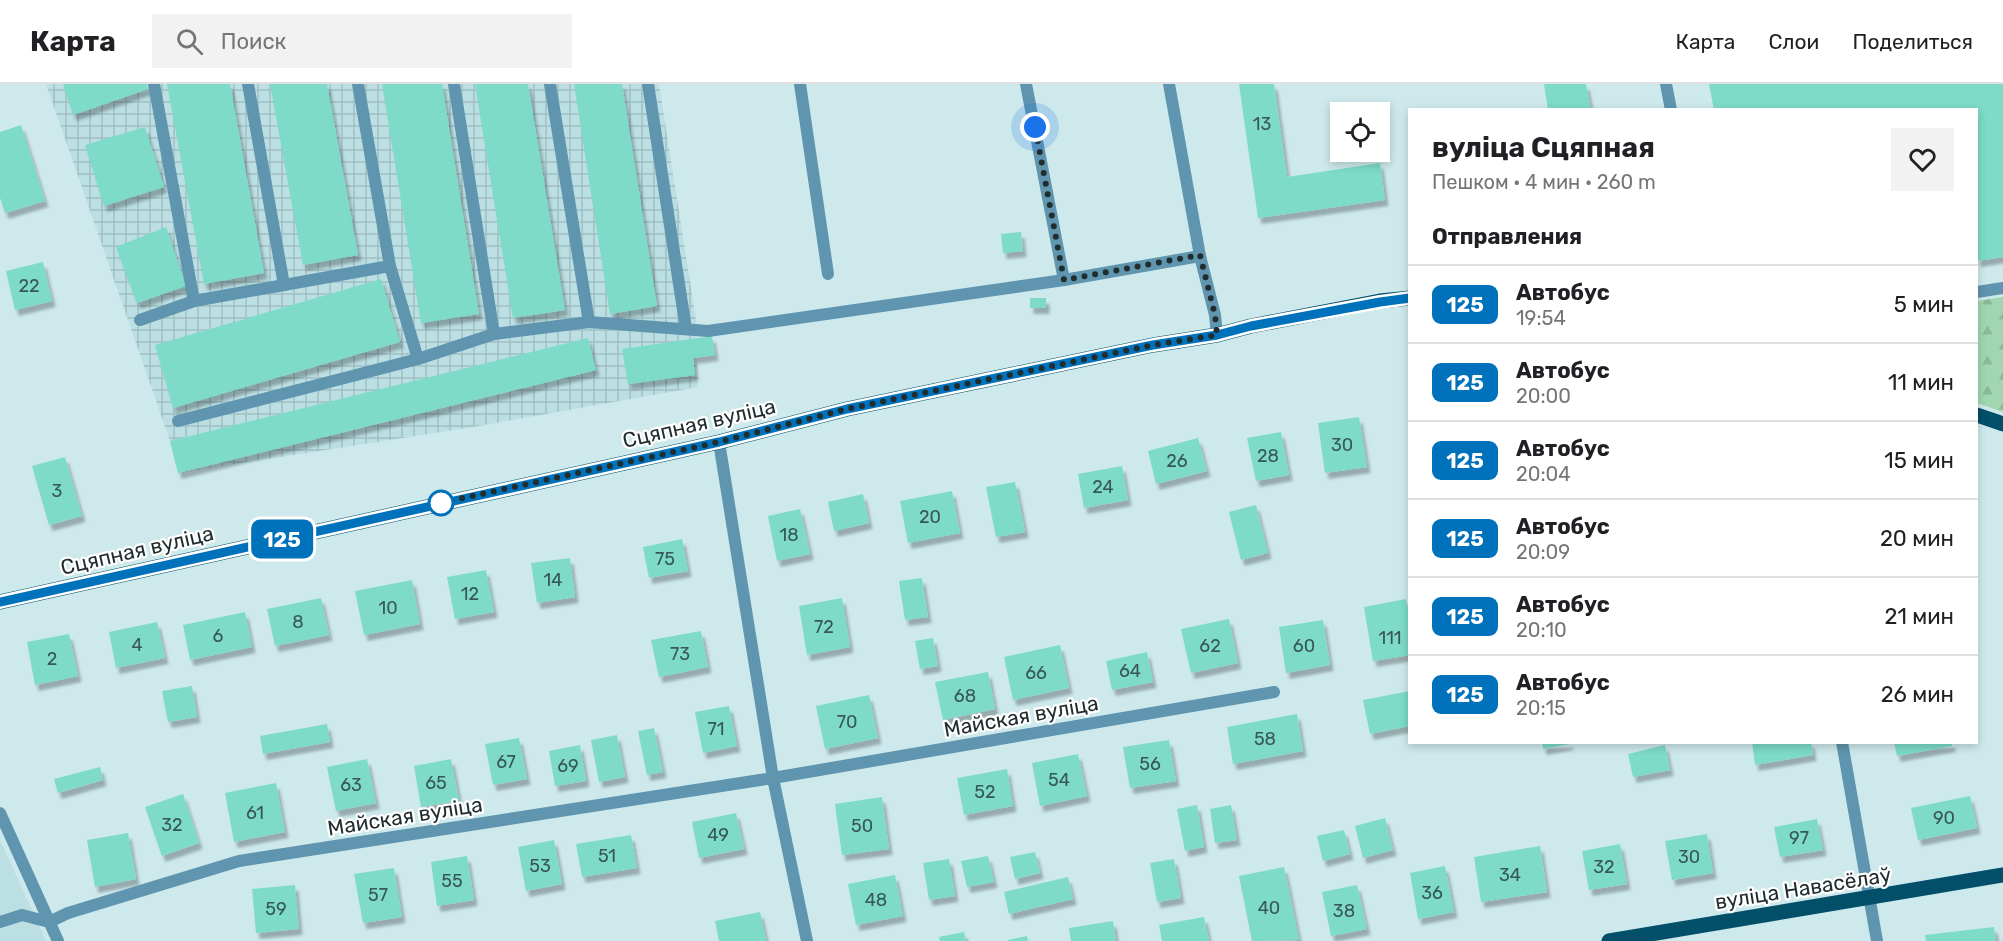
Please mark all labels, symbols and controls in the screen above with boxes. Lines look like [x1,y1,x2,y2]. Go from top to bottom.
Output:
search box [152,14,572,68]
text: Карта [30,25,116,58]
icon: search [173,25,206,58]
text: Поиск [221,28,286,55]
text: Карта [1675,29,1735,54]
text: Слои [1768,29,1819,54]
text: Поделиться [1852,29,1973,54]
map controls [1330,102,1390,162]
button: locate [1330,102,1390,162]
your location [1020,112,1050,142]
house number: 13 [1253,113,1271,135]
button: heart [1891,128,1954,191]
text: вуліца Сцяпная [1432,131,1655,164]
text: Пешком · 4 мин · 260 m [1432,170,1656,194]
text: Отправления [1432,223,1582,250]
house number: 22 [18,275,40,297]
text: Автобус [1516,279,1610,306]
text: 5 мин [1894,291,1954,318]
text: 125 [1446,292,1484,317]
text: 19:54 [1516,306,1566,330]
text: Автобус [1516,357,1610,384]
text: 11 мин [1888,369,1954,396]
text: 125 [1446,370,1484,395]
text: 20:00 [1516,384,1571,408]
street label: Сцяпная вуліца [620,393,778,453]
house number: 30 [1331,434,1353,456]
text: Автобус [1516,435,1610,462]
house number: 28 [1257,445,1279,467]
text: 15 мин [1884,447,1954,474]
text: 125 [1446,448,1484,473]
house number: 26 [1166,450,1188,472]
text: 20:04 [1516,462,1571,486]
house number: 24 [1092,476,1114,498]
house number: 3 [52,480,62,502]
unlabelled marker [428,490,454,516]
house number: 20 [919,506,941,528]
text: Автобус [1516,513,1610,540]
street label: Сцяпная вуліца [58,520,216,580]
line badge: 125 [248,520,316,558]
house number: 18 [779,524,799,546]
text: 20 мин [1880,525,1954,552]
text: 125 [1446,526,1484,551]
text: 125 [263,527,301,552]
text: 20:09 [1516,540,1570,564]
house number: 75 [655,548,675,570]
house number: 14 [544,569,562,591]
house number: 12 [461,583,479,605]
text: Автобус [1516,591,1610,618]
house number: 10 [378,597,398,619]
text: 21 мин [1884,603,1954,630]
text: 125 [1446,604,1484,629]
house number: 8 [292,611,304,633]
house number: 72 [814,616,834,638]
text: 20:10 [1516,618,1567,642]
house number: 6 [213,625,224,647]
house number: 111 [1378,627,1402,649]
house number: 4 [131,634,143,656]
house number: 62 [1199,635,1221,657]
house number: 60 [1293,635,1315,657]
house number: 73 [670,643,690,665]
house number: 2 [47,648,57,670]
house number: 64 [1119,660,1141,682]
house number: 66 [1025,662,1047,684]
text: Автобус [1516,669,1610,696]
text: 26 мин [1881,681,1954,708]
text: 125 [1446,682,1484,707]
house number: 68 [954,685,976,707]
street label: Майская вуліца [942,690,1100,742]
text: 20:15 [1516,696,1566,720]
house number: 70 [837,711,857,733]
house number: 71 [708,718,724,740]
house number: 58 [1254,728,1276,750]
house number: 67 [496,751,516,773]
house number: 56 [1139,753,1161,775]
house number: 69 [557,755,579,777]
house number: 54 [1048,769,1070,791]
house number: 65 [425,772,447,794]
house number: 63 [340,774,362,796]
house number: 52 [974,781,996,803]
street label: Майская вуліца [326,791,484,841]
house number: 61 [246,802,264,824]
house number: 90 [1933,807,1955,829]
house number: 32 [161,814,183,836]
house number: 50 [851,815,873,837]
house number: 49 [707,824,729,846]
house number: 97 [1789,827,1809,849]
house number: 51 [598,845,616,867]
house number: 30 [1678,846,1700,868]
house number: 53 [529,855,551,877]
house number: 32 [1593,856,1615,878]
street label: вуліца Навасёлаў [1713,862,1893,914]
house number: 34 [1499,864,1521,886]
house number: 55 [441,870,463,892]
house number: 36 [1421,882,1443,904]
house number: 57 [368,884,388,906]
house number: 48 [865,889,887,911]
house number: 40 [1258,897,1280,919]
house number: 59 [265,898,287,920]
house number: 38 [1333,900,1355,922]

